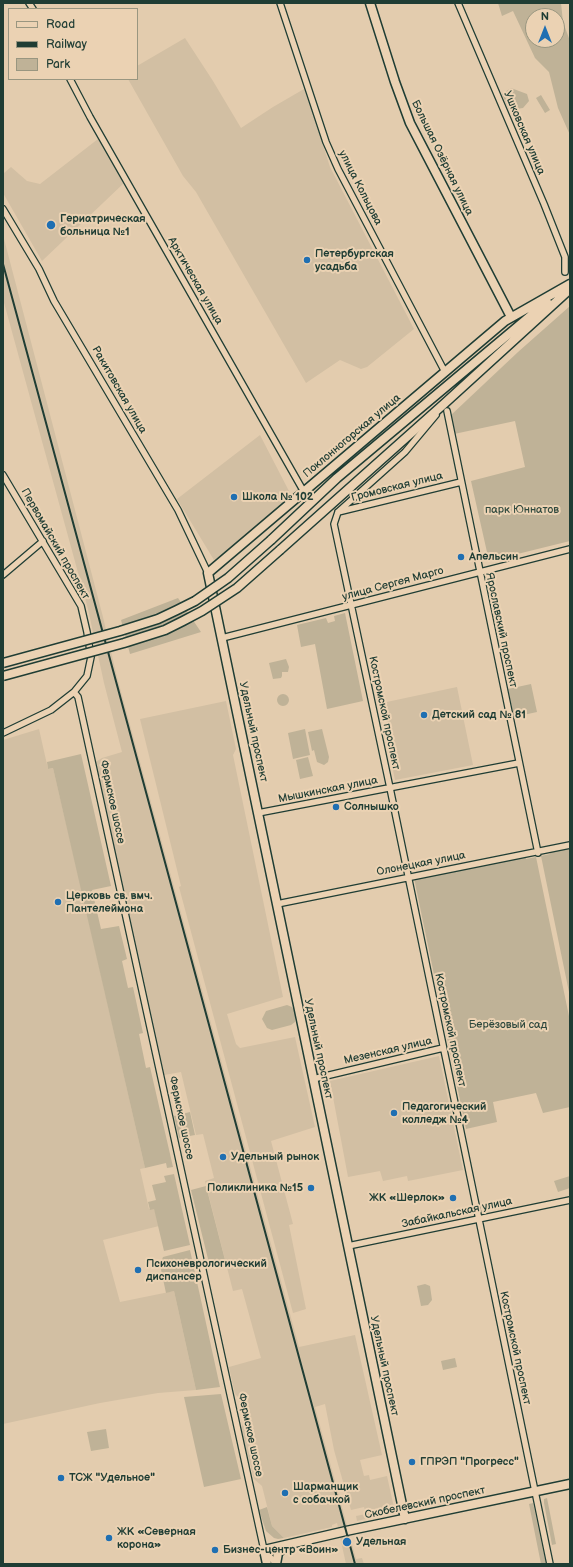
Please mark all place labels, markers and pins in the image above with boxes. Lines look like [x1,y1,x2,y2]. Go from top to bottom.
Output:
place label: Гериатрическая больница №1 [60,212,146,238]
marker: Гериатрическая больница №1 [45,219,57,231]
place label: Петербургская усадьба [315,247,394,273]
marker: Петербургская усадьба [302,255,312,265]
place label: Школа № 102 [242,490,313,504]
marker: Школа № 102 [229,492,239,502]
place label: Апельсин [469,550,518,564]
marker: Апельсин [456,552,466,562]
place label: Детский сад № 81 [432,708,526,722]
marker: Детский сад № 81 [419,710,429,720]
place label: Солнышко [344,800,399,814]
marker: Солнышко [331,802,341,812]
place label: Церковь св. вмч. Пантелеймона [66,889,152,915]
marker: Церковь св. вмч. Пантелеймона [53,897,63,907]
place label: Педагогический колледж №4 [402,1100,486,1126]
marker: Педагогический колледж №4 [389,1108,399,1118]
place label: Удельный рынок [231,1150,319,1164]
marker: Удельный рынок [218,1152,228,1162]
place label: Поликлиника №15 [207,1181,303,1195]
marker: Поликлиника №15 [306,1183,316,1193]
place label: ЖК «Шерлок» [369,1191,445,1205]
marker: ЖК «Шерлок» [448,1193,458,1203]
place label: Психоневрологический диспансер [146,1257,267,1283]
marker: Психоневрологический диспансер [133,1265,143,1275]
place label: ГПРЭП "Прогресс" [420,1455,519,1469]
marker: ГПРЭП "Прогресс" [407,1457,417,1467]
place label: ТСЖ "Удельное" [69,1471,155,1485]
marker: ТСЖ "Удельное" [56,1473,66,1483]
place label: Шарманщик с собачкой [293,1480,358,1506]
marker: Шарманщик с собачкой [280,1488,290,1498]
place label: ЖК «Северная корона» [117,1525,196,1551]
marker: ЖК «Северная корона» [104,1533,114,1543]
place label: Удельная [356,1535,406,1549]
marker: Удельная [341,1536,353,1548]
place label: Бизнес-центр «Воин» [223,1543,339,1557]
marker: Бизнес-центр «Воин» [210,1545,220,1555]

